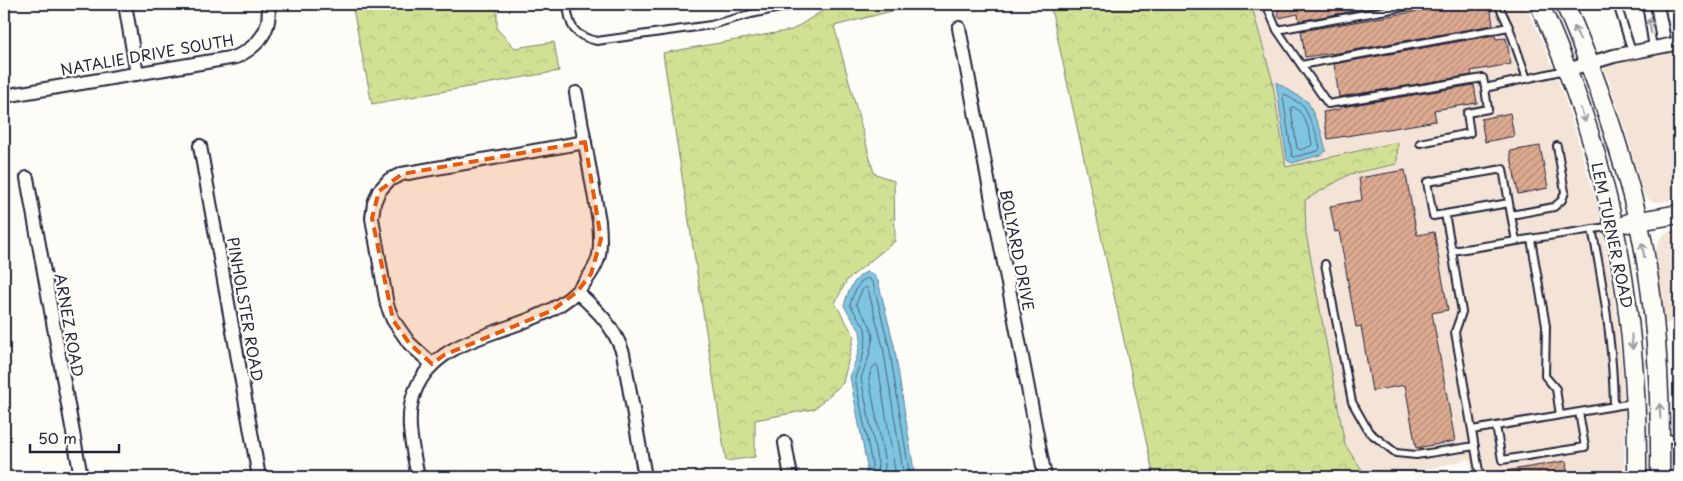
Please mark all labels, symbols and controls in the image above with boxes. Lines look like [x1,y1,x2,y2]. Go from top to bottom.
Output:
one-way arrow [1644,18,1654,34]
one-way arrow [1572,26,1582,41]
street label: NATALIE DRIVE SOUTH [58,27,236,81]
one-way arrow [1579,107,1588,123]
street label: LEM TURNER ROAD [1586,160,1640,310]
street label: BOLYARD DRIVE [995,188,1041,312]
street label: PINHOLSTER ROAD [222,235,270,383]
one-way arrow [1637,242,1647,258]
street label: ARNEZ ROAD [50,271,90,379]
one-way arrow [1628,334,1637,350]
one-way arrow [1656,403,1665,419]
scale bar [30,421,119,453]
text: 50 m [38,426,77,449]

